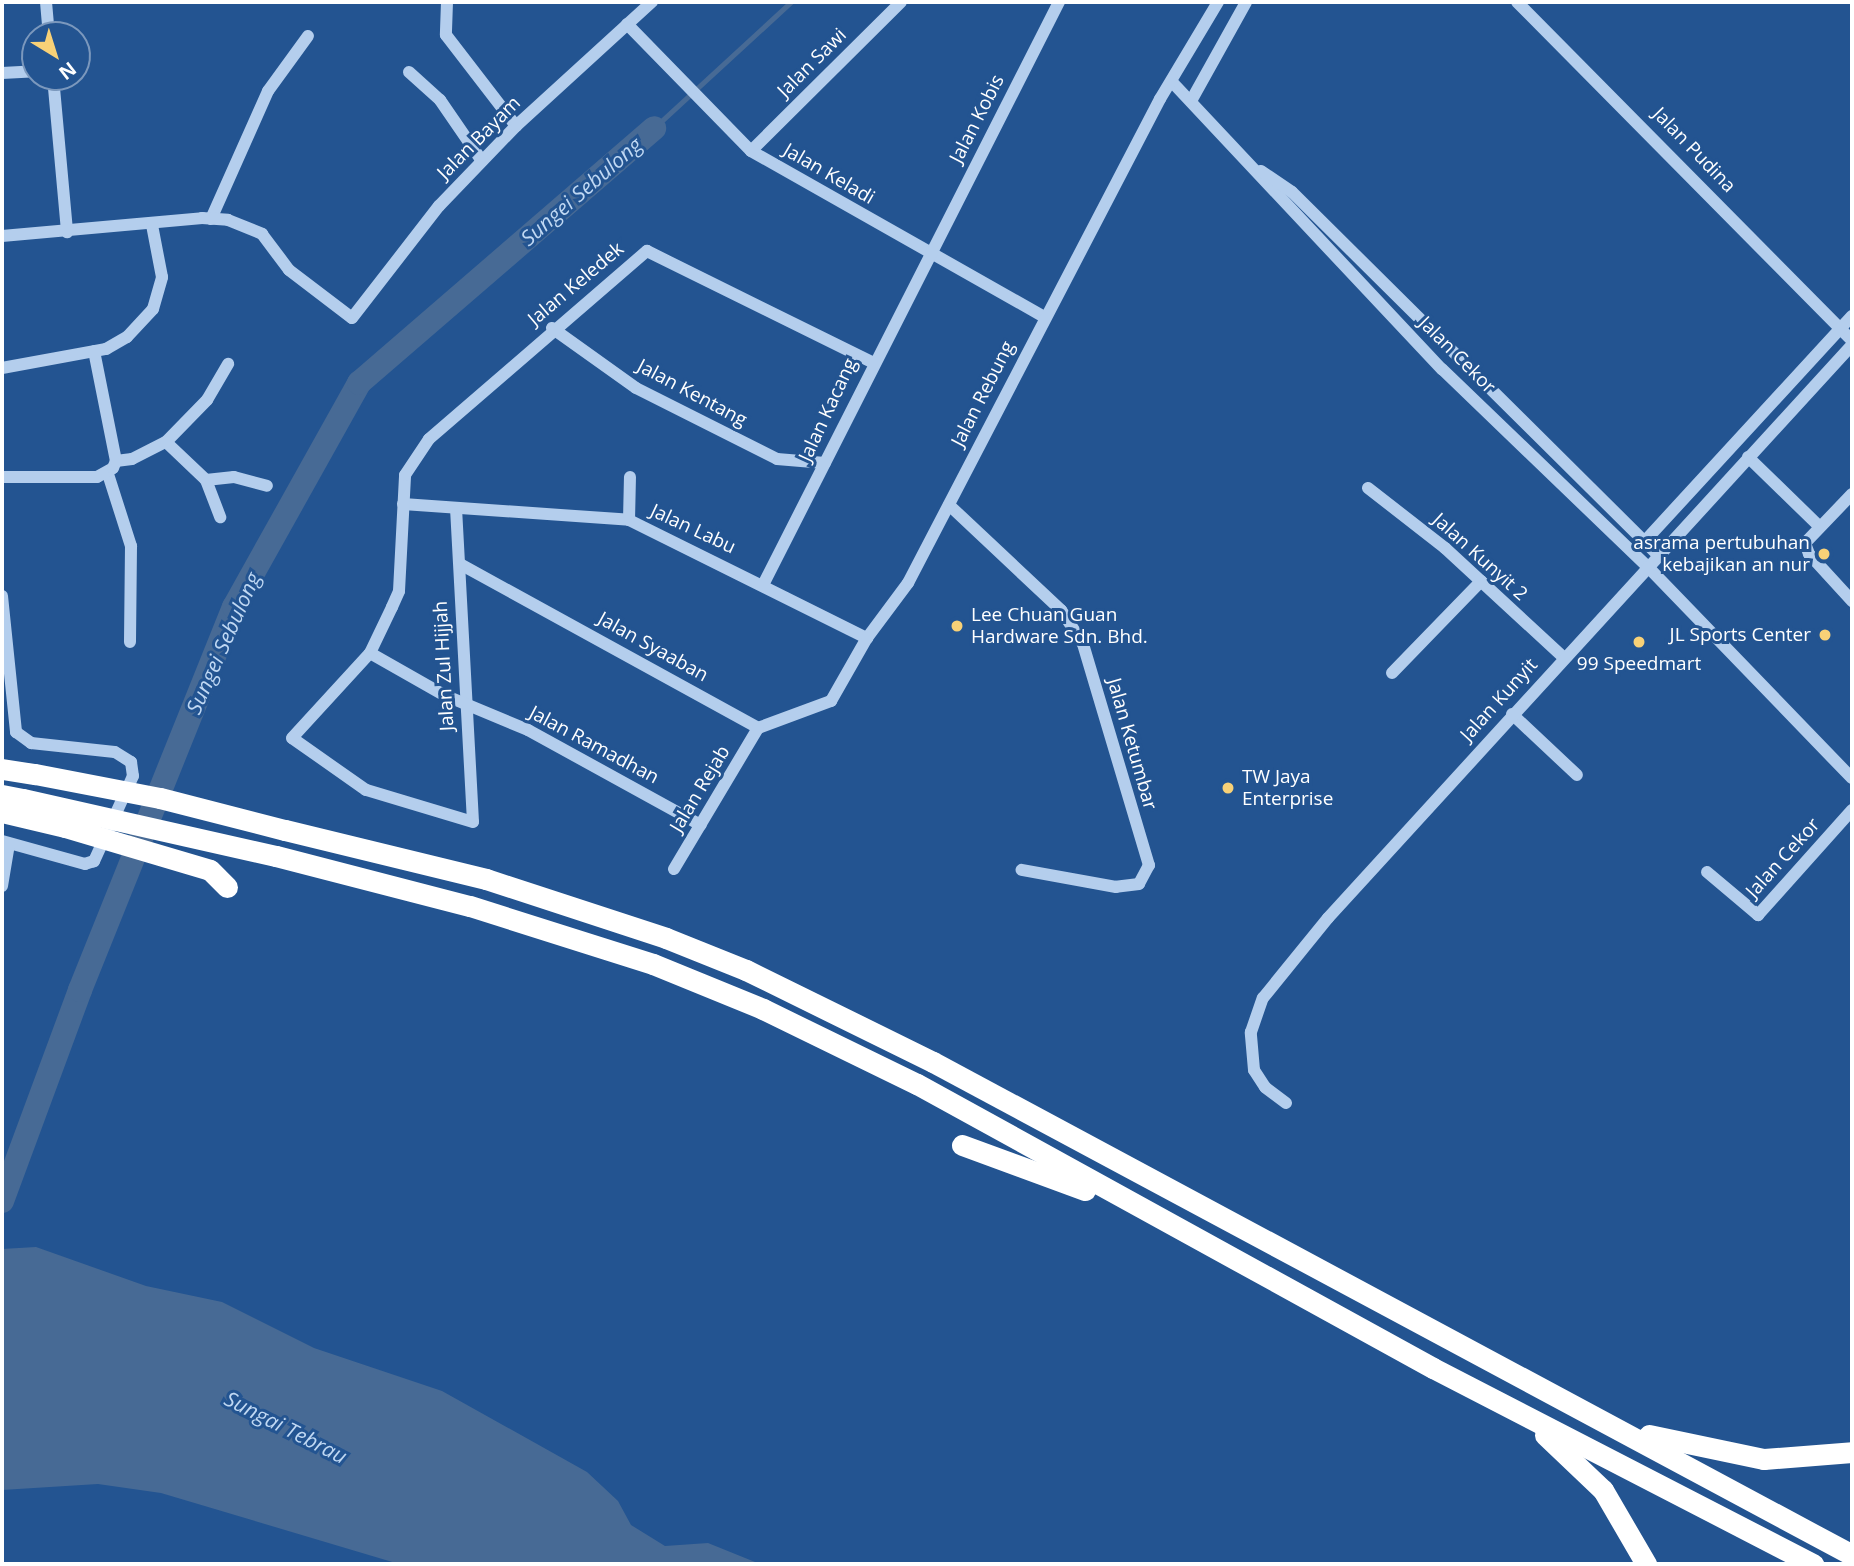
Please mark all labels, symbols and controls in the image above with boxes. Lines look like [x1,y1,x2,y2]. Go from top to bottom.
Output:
north arrow [21,21,91,91]
street label: Jalan Sawi [773,24,851,102]
text: N [54,56,82,86]
street label: Jalan Kobis [945,71,1009,167]
street label: Jalan Bayam [433,92,525,184]
street label: Jalan Pudina [1648,103,1740,197]
water label: Sungei Sebulong [515,132,647,250]
street label: Jalan Keladi [779,139,879,209]
street label: Jalan Keledek [524,237,628,331]
street label: Jalan Cekor [1414,312,1500,398]
street label: Jalan Rebung [947,337,1019,451]
street label: Jalan Kentang [633,355,751,431]
street label: Jalan Kacang [794,355,862,465]
street label: Jalan Labu [647,499,739,559]
street label: Jalan Kunyit 2 [1428,509,1532,605]
place label: asrama pertubuhan kebajikan an nur [1633,532,1810,576]
marker: asrama pertubuhan kebajikan an nur [1816,546,1832,562]
water label: Sungei Sebulong [181,568,265,718]
street label: Jalan Zul Hijjah [429,600,459,732]
place label: Lee Chuan Guan Hardware Sdn. Bhd. [971,604,1148,648]
street label: Jalan Syaaban [594,607,712,687]
marker: Lee Chuan Guan Hardware Sdn. Bhd. [949,618,965,634]
place label: JL Sports Center [1670,624,1811,646]
marker: JL Sports Center [1817,627,1833,643]
marker: 99 Speedmart [1631,634,1647,650]
place label: 99 Speedmart [1577,653,1701,675]
street label: Jalan Kunyit [1456,654,1542,746]
street label: Jalan Ketumbar [1102,676,1162,812]
street label: Jalan Ramadhan [525,701,663,789]
street label: Jalan Rejab [665,742,735,836]
place label: TW Jaya Enterprise [1242,766,1333,810]
marker: TW Jaya Enterprise [1220,780,1236,796]
street label: Jalan Cekor [1741,813,1825,903]
water label: Sungai Tebrau [221,1385,351,1469]

